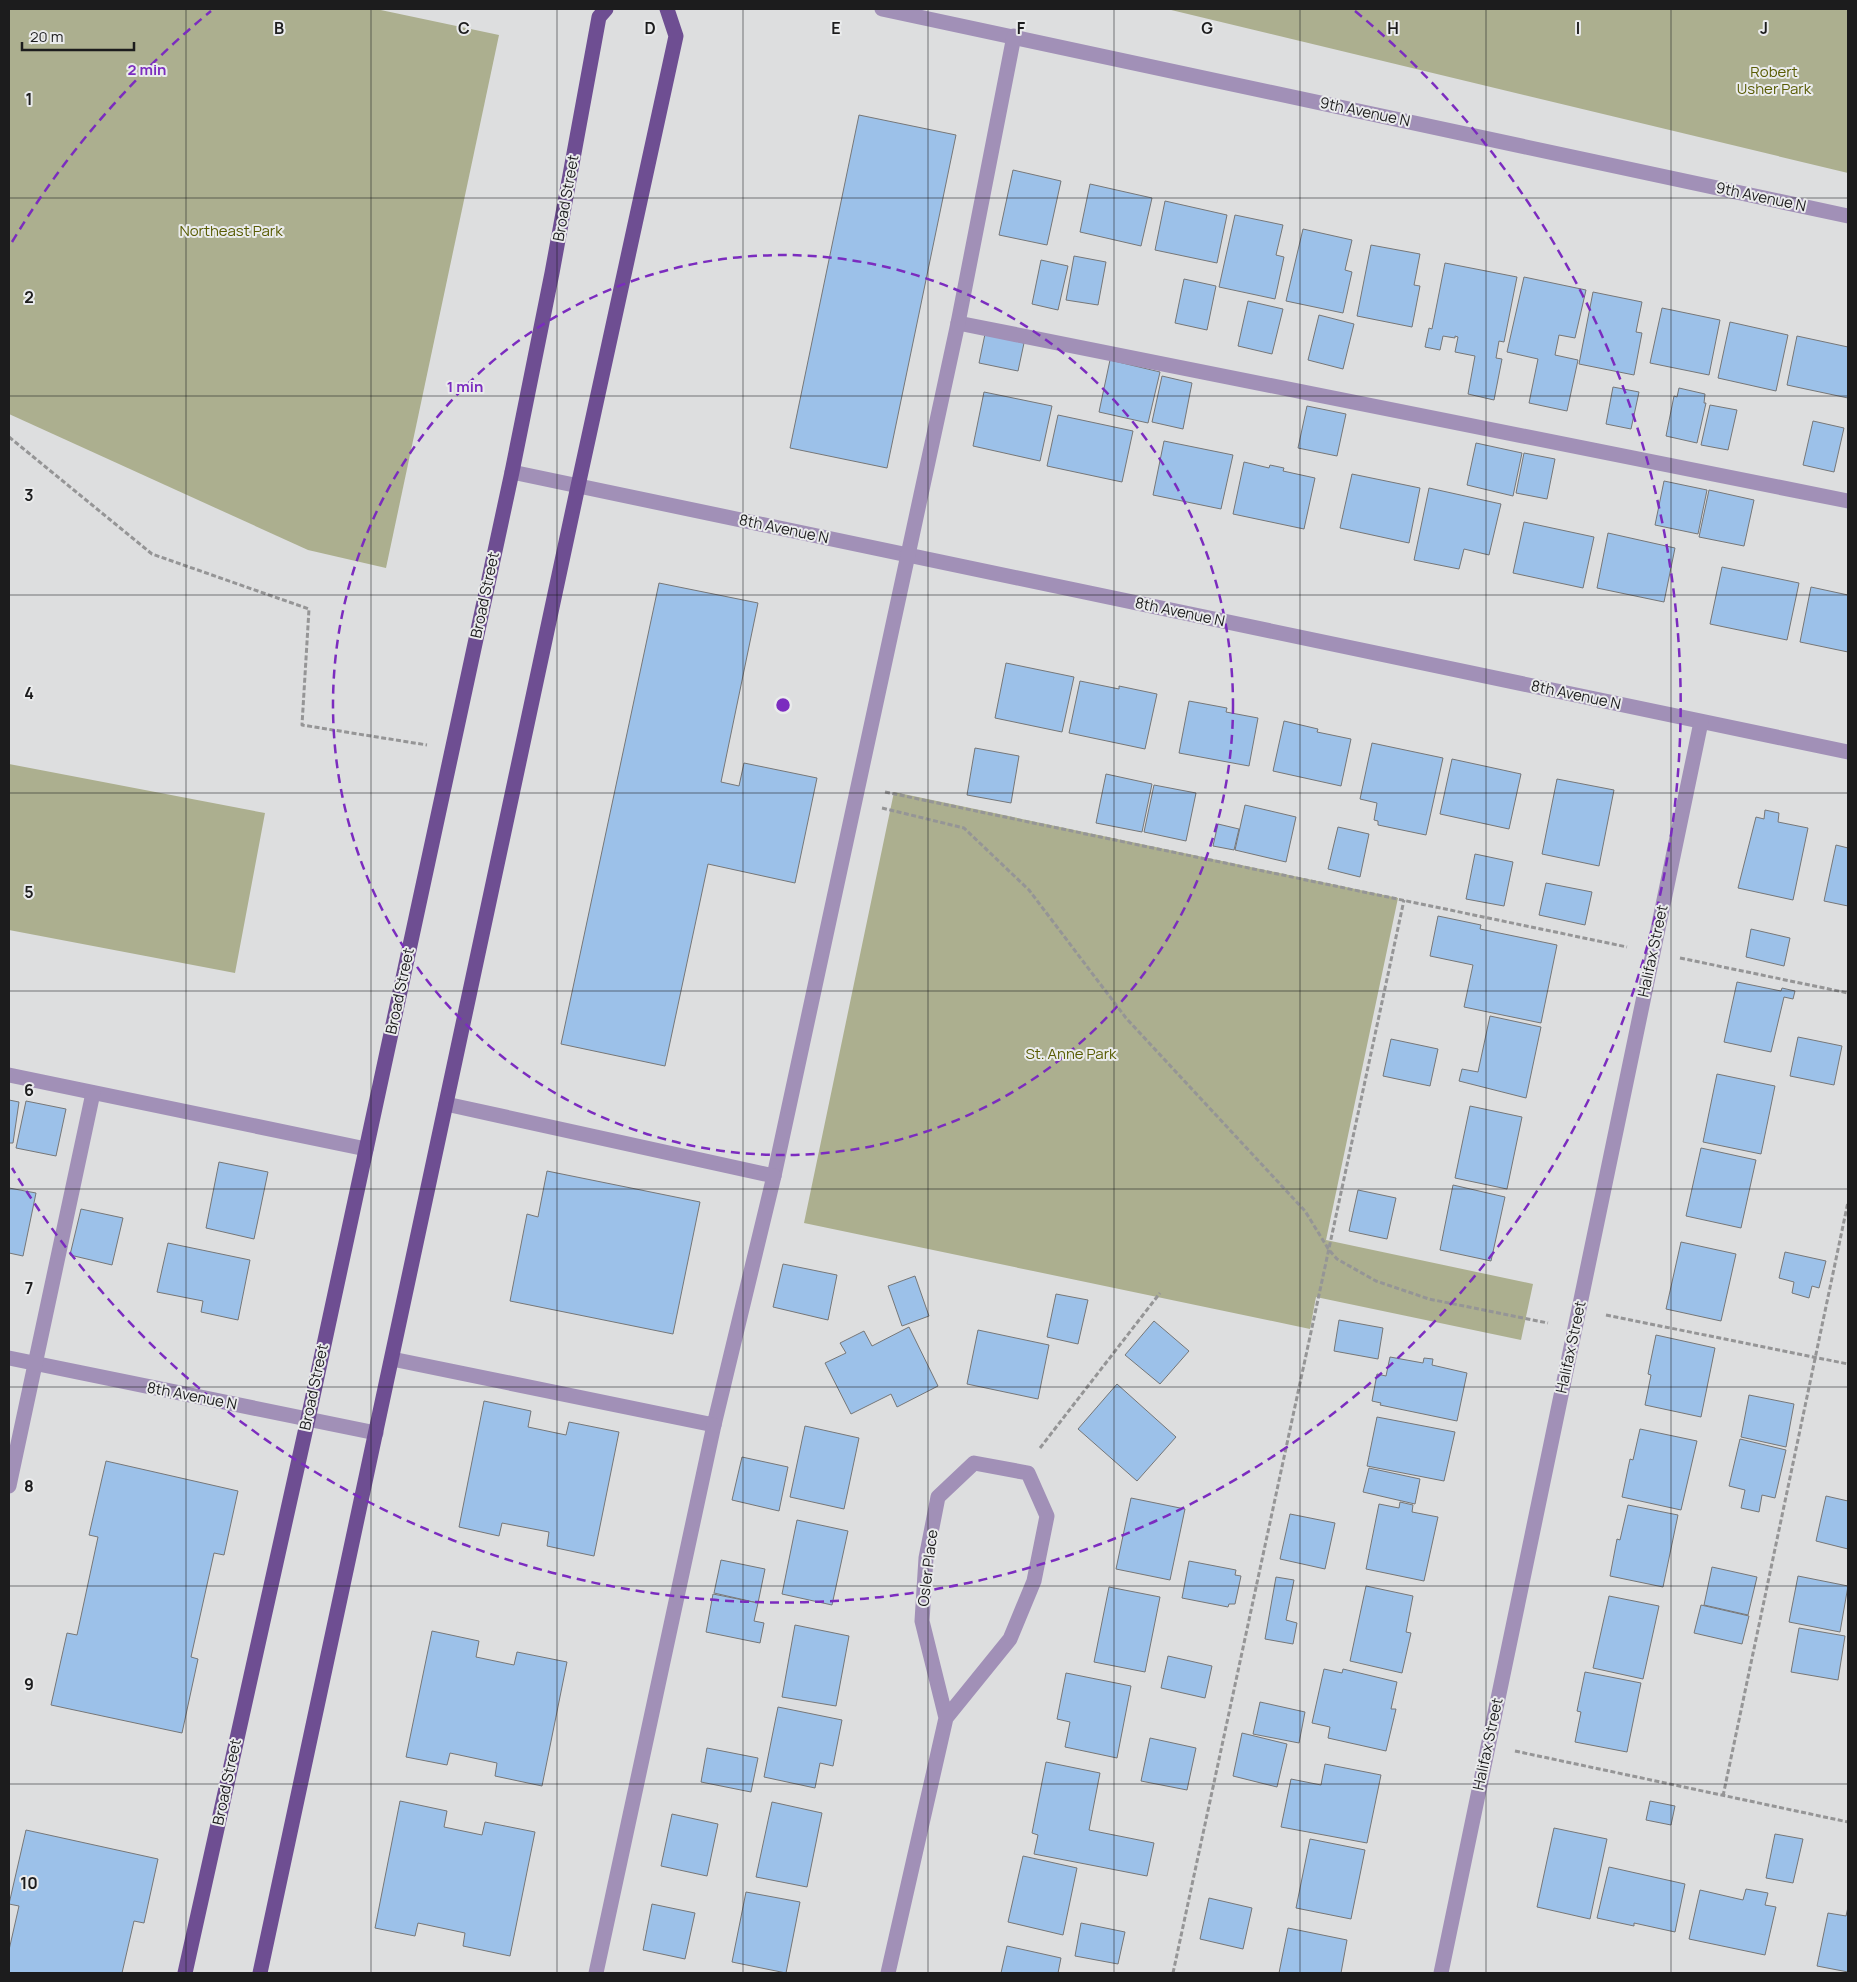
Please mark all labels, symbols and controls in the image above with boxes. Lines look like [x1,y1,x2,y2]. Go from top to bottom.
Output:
text: B [274,17,284,39]
text: C [458,17,470,39]
text: D [644,17,656,39]
text: E [831,17,841,39]
text: F [1017,17,1026,39]
text: G [1201,17,1213,39]
text: H [1387,17,1399,39]
text: I [1576,17,1580,39]
text: J [1760,17,1768,39]
scale bar [22,20,135,52]
text: 20 m [30,26,63,47]
text: 2 min [127,59,167,80]
park label: Robert Usher Park [1737,61,1812,99]
text: 1 [25,88,33,110]
street label: 9th Avenue N [1318,92,1412,131]
street label: Broad Street [548,153,583,243]
street label: 9th Avenue N [1714,177,1808,216]
park label: Northeast Park [179,220,283,241]
text: 2 [24,286,34,308]
text: 1 min [447,376,483,397]
text: 3 [24,484,34,506]
street label: 8th Avenue N [737,509,831,548]
street label: Broad Street [465,550,504,640]
street label: 8th Avenue N [1133,592,1227,631]
street label: 8th Avenue N [1529,675,1623,714]
text: 4 [24,682,34,704]
centre of rings [774,696,792,714]
text: 5 [24,881,34,903]
street label: Halifax Street [1632,903,1673,999]
street label: Broad Street [380,946,419,1036]
park label: St. Anne Park [1026,1043,1117,1064]
text: 6 [24,1079,34,1101]
text: 7 [25,1277,33,1299]
street label: Halifax Street [1550,1299,1591,1395]
street label: Broad Street [294,1342,333,1432]
street label: 8th Avenue N [145,1376,239,1415]
text: 8 [24,1475,34,1497]
street label: Osler Place [912,1528,943,1608]
text: 9 [24,1673,34,1695]
street label: Halifax Street [1467,1696,1508,1792]
street label: Broad Street [207,1737,246,1827]
text: 10 [20,1872,38,1894]

